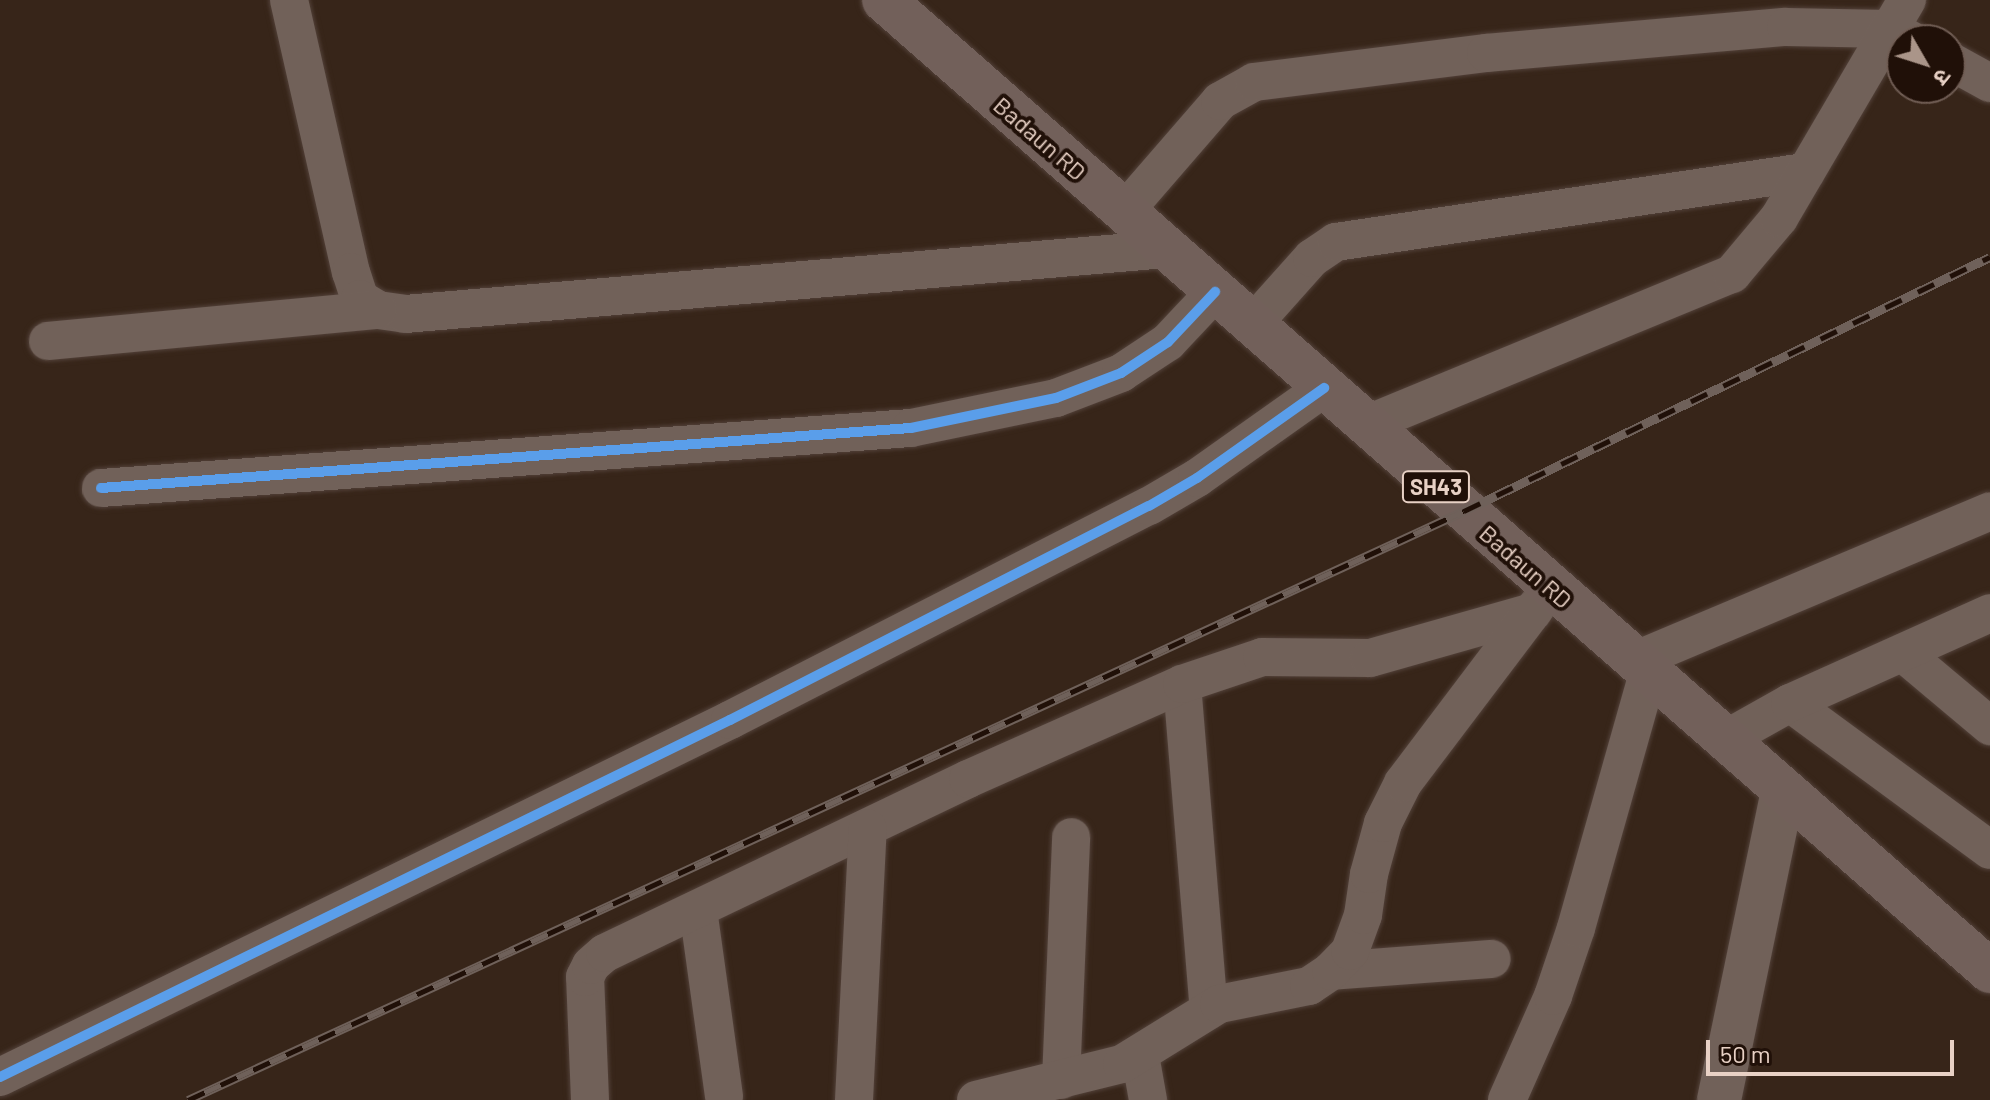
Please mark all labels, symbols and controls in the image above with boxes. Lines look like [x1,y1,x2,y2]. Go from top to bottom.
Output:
north arrow [1886,24,1966,104]
text: उ [1929,65,1957,91]
street label: Badaun RD [988,90,1092,186]
road number: SH43 [1400,469,1472,505]
street label: Badaun RD [1474,518,1578,614]
scale bar [1710,1024,1958,1074]
text: 50 m [1720,1039,1771,1068]

